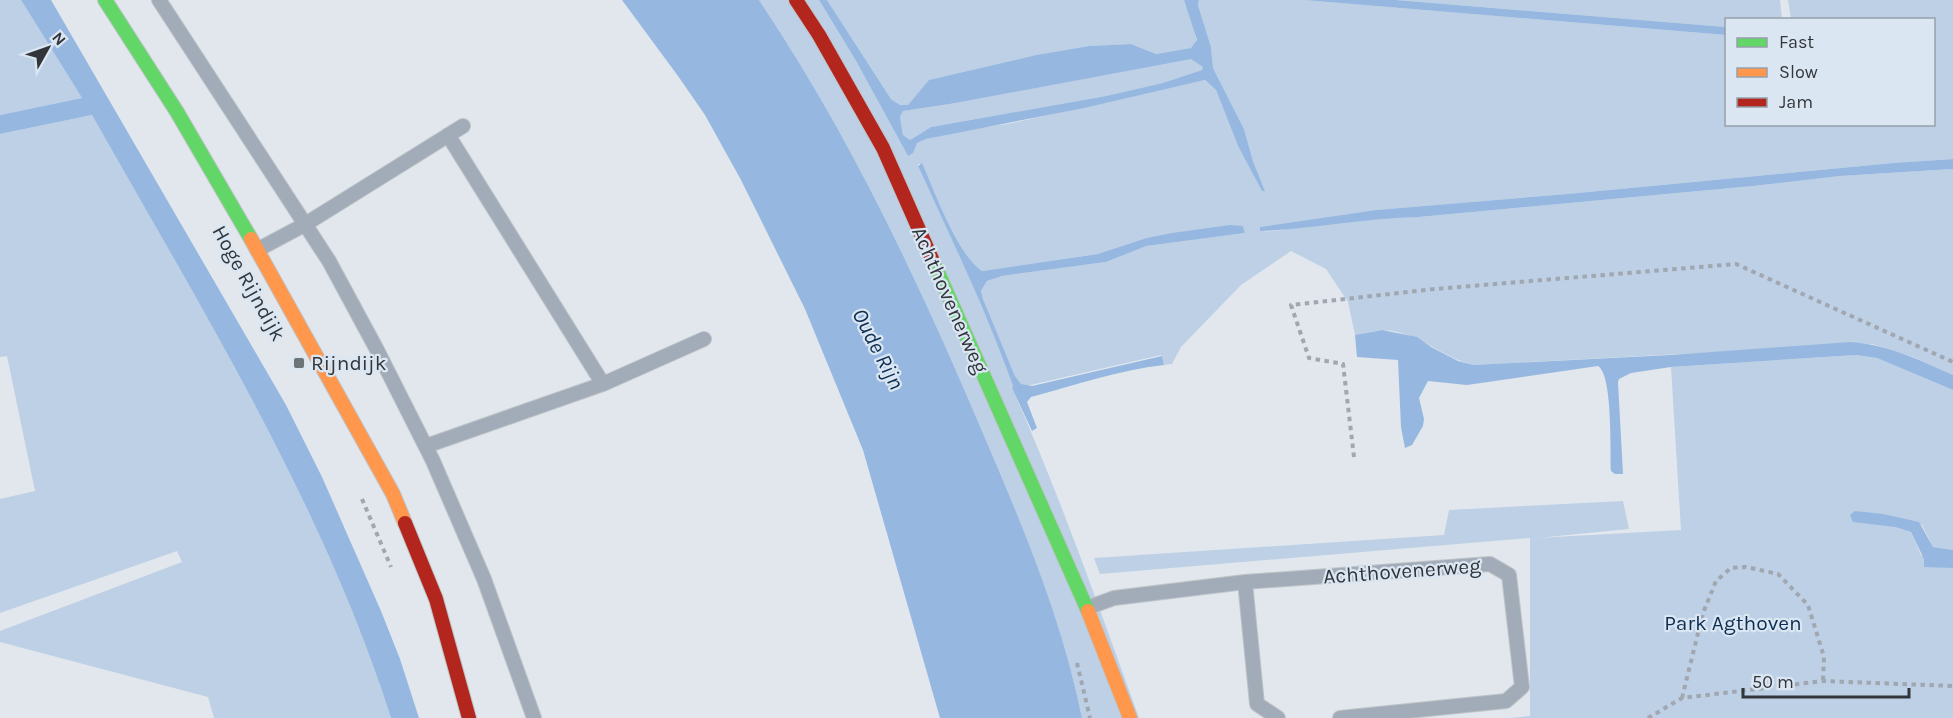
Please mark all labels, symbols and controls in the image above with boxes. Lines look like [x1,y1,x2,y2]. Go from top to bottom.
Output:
north arrow [18,18,78,78]
legend [1725,18,1935,126]
text: N [48,28,70,49]
text: Fast [1779,31,1814,53]
text: Slow [1779,61,1818,83]
text: Jam [1779,91,1813,113]
street label: Hoge Rijndijk [207,221,291,345]
street label: Achthovenerweg [907,223,993,377]
water label: Oude Rijn [847,304,909,394]
place label: Rijndijk [311,351,387,375]
marker: Rijndijk [292,356,306,370]
street label: Achthovenerweg [1322,554,1482,588]
park label: Park Agthoven [1664,611,1802,635]
scale bar [1743,661,1910,699]
text: 50 m [1752,671,1794,693]

